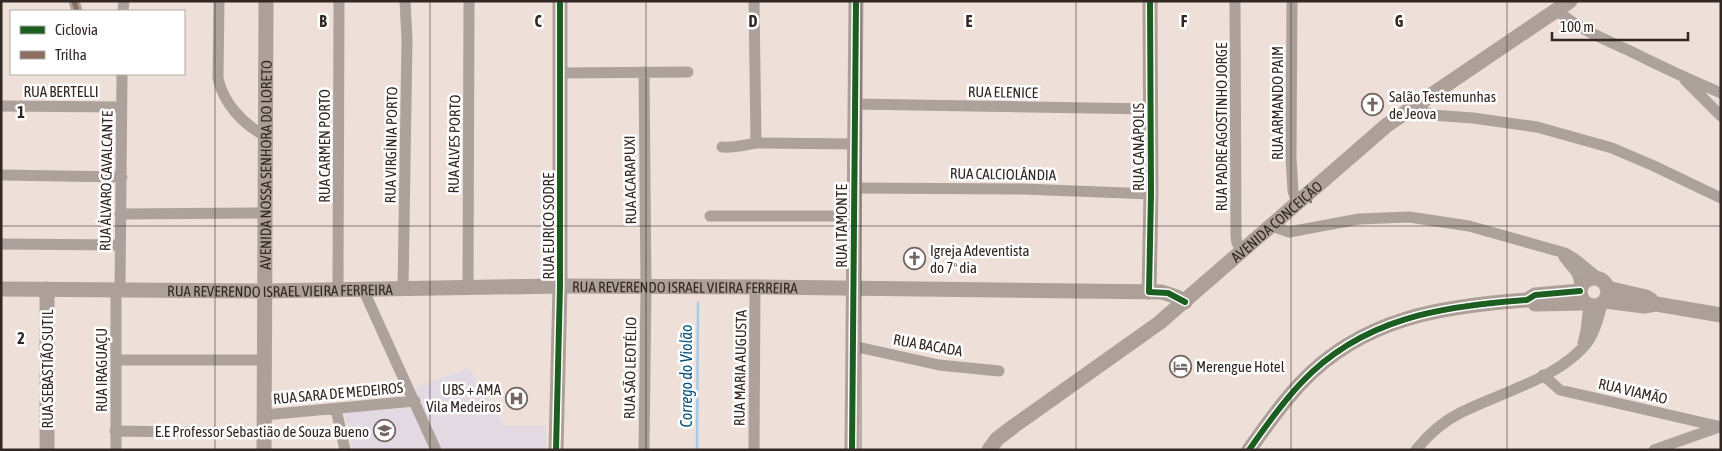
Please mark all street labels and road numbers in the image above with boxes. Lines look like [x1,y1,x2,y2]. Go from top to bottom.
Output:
street label: RUA PADRE AGOSTINHO JORGE [1213,42,1230,211]
street label: RUA ARMANDO PAIM [1269,46,1286,160]
street label: AVENIDA NOSSA SENHORA DO LORETO [256,60,274,270]
street label: RUA BERTELLI [23,83,99,100]
street label: RUA ELENICE [968,83,1039,101]
street label: RUA VIRGÍNIA PORTO [381,86,401,204]
street label: RUA CARMEN PORTO [316,89,333,203]
street label: RUA ALVES PORTO [445,94,463,194]
street label: RUA CANÁPOLIS [1130,103,1147,191]
street label: RUA ÁLVARO CAVALCANTE [96,110,116,251]
street label: RUA ACARAPUXI [621,135,639,225]
street label: RUA CALCIOLÂNDIA [950,165,1057,183]
street label: RUA EURICO SODRE [540,172,557,279]
street label: AVENIDA CONCEIÇÃO [1227,177,1325,265]
street label: RUA ITAMONTE [833,184,850,268]
street label: RUA REVERENDO ISRAEL VIEIRA FERREIRA [572,278,799,296]
street label: RUA REVERENDO ISRAEL VIEIRA FERREIRA [167,280,394,300]
street label: RUA SEBASTIÃO SUTIL [39,309,56,429]
street label: RUA MARIA AUGUSTA [730,309,750,426]
street label: RUA SÃO LEOTÉLIO [621,317,639,419]
street label: RUA IRAGUAÇU [93,328,110,412]
street label: RUA BACADA [892,331,965,360]
street label: RUA VIAMÃO [1597,375,1669,407]
street label: RUA SARA DE MEDEIROS [272,379,404,407]

